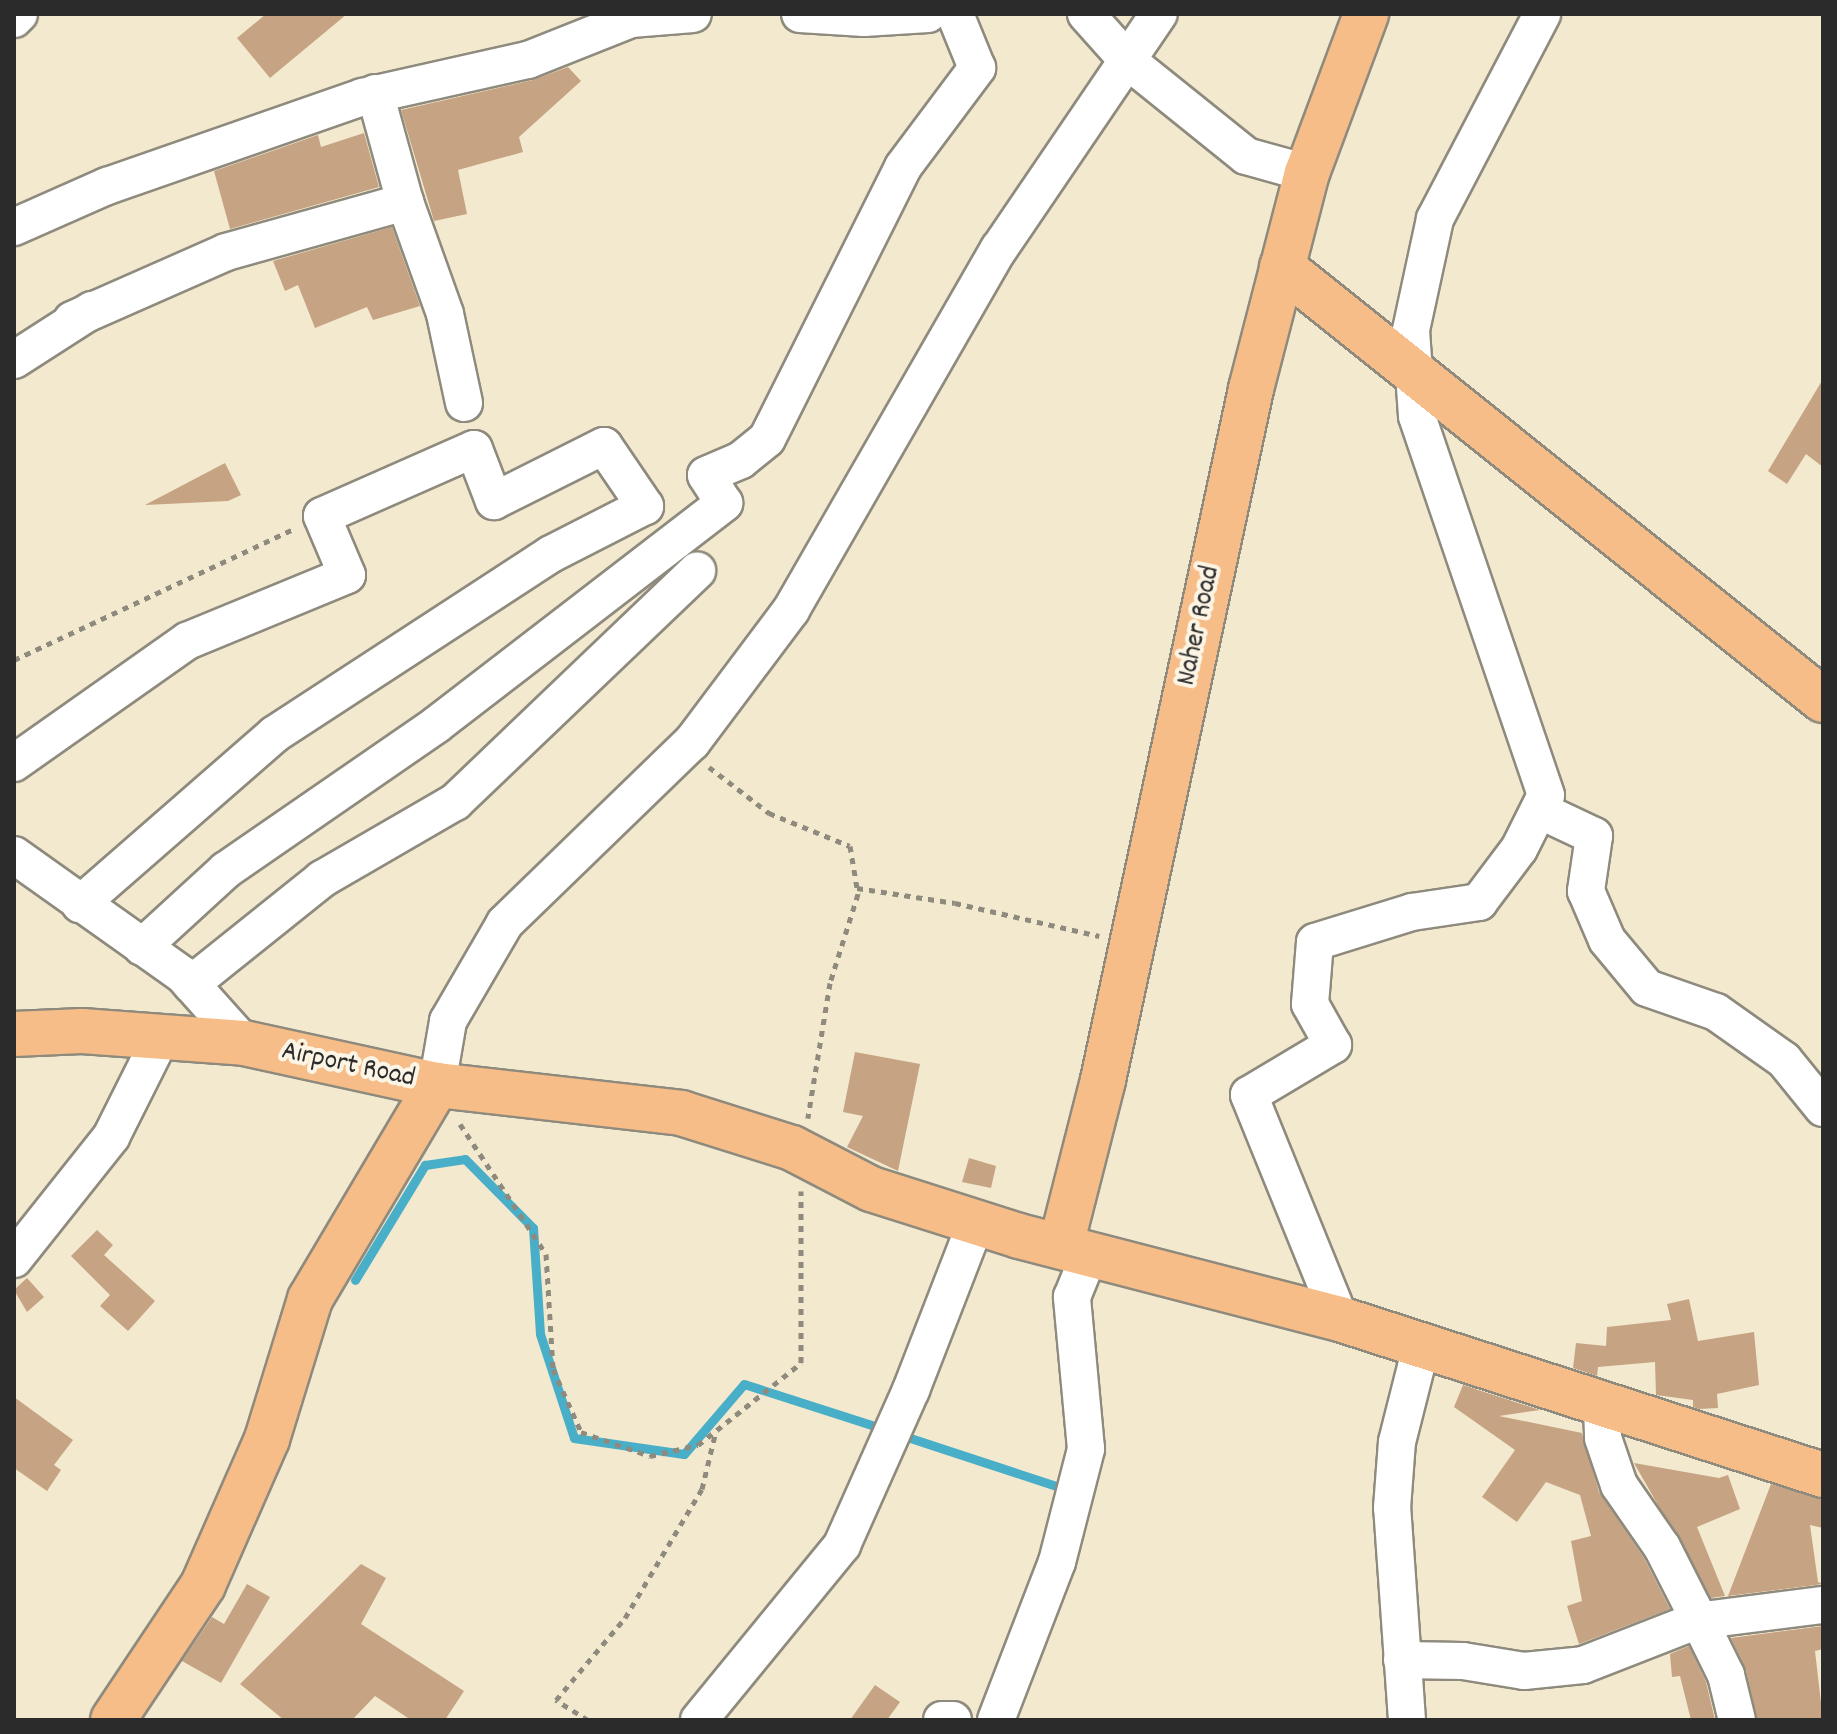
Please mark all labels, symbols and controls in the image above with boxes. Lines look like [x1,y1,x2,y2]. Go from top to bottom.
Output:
street label: Naher Road [1171,563,1229,689]
street label: Airport Road [278,1035,418,1097]

